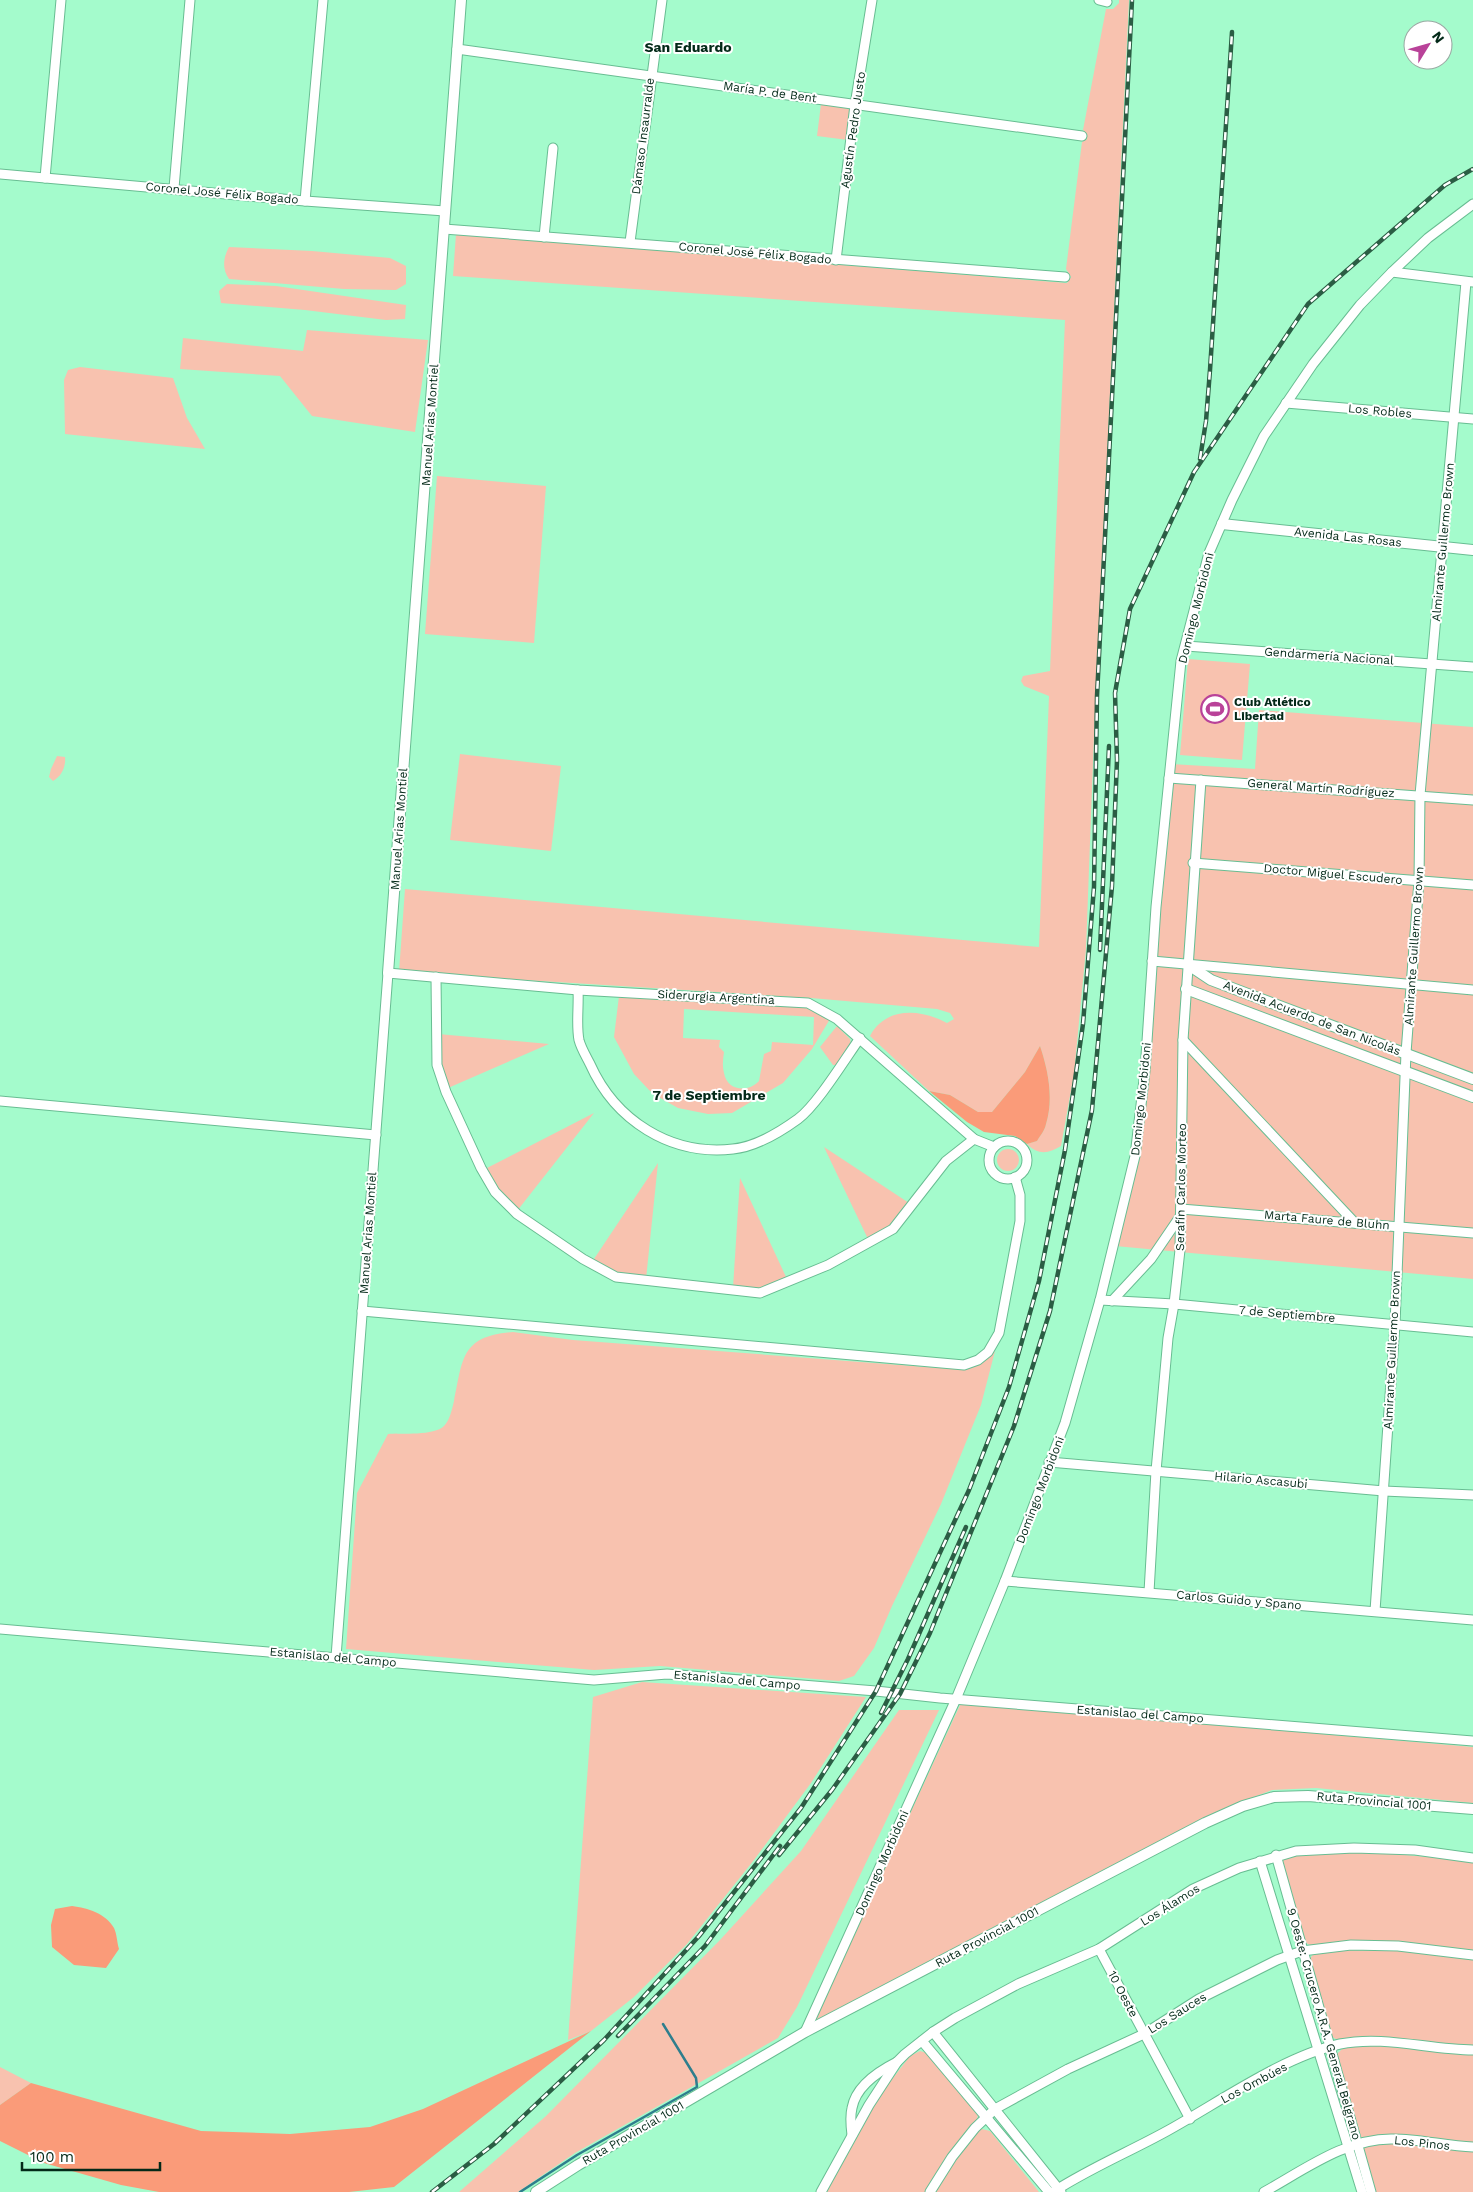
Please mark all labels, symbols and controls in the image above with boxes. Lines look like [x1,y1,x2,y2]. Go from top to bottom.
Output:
north arrow [1403,20,1453,70]
text: N [1429,28,1448,46]
district label: San Eduardo [644,39,732,55]
street label: Agustín Pedro Justo [838,71,868,189]
street label: Dámaso Insaurralde [629,77,657,195]
street label: María P. de Bent [722,78,818,106]
street label: Coronel José Félix Bogado [145,179,299,207]
street label: Coronel José Félix Bogado [678,239,832,267]
street label: Manuel Arias Montiel [419,363,441,487]
street label: Los Robles [1347,401,1413,421]
street label: Almirante Guillermo Brown [1429,462,1457,622]
street label: Avenida Las Rosas [1293,524,1403,550]
street label: Domingo Morbidoni [1175,551,1217,665]
street label: Gendarmería Nacional [1264,644,1395,668]
sports icon: Club Atlético Libertad [1200,694,1230,724]
place label: Club Atlético Libertad [1234,695,1311,723]
street label: Manuel Arias Montiel [388,767,410,891]
street label: General Martín Rodríguez [1247,776,1395,800]
street label: Doctor Miguel Escudero [1263,861,1403,887]
street label: Almirante Guillermo Brown [1401,866,1427,1026]
street label: Avenida Acuerdo de San Nicolás [1222,978,1402,1058]
street label: Siderurgia Argentina [657,987,775,1007]
street label: Domingo Morbidoni [1128,1042,1154,1156]
district label: 7 de Septiembre [652,1087,766,1103]
street label: Serafín Carlos Morteo [1173,1123,1189,1251]
street label: Manuel Arias Montiel [357,1171,379,1295]
street label: Marta Faure de Bluhn [1264,1208,1390,1232]
street label: Almirante Guillermo Brown [1381,1270,1403,1430]
street label: 7 de Septiembre [1238,1303,1336,1325]
street label: Domingo Morbidoni [1013,1434,1067,1546]
street label: Hilario Ascasubi [1214,1469,1308,1491]
street label: Carlos Guido y Spano [1176,1588,1302,1612]
street label: Estanislao del Campo [269,1644,397,1670]
street label: Estanislao del Campo [673,1667,801,1693]
street label: Estanislao del Campo [1076,1703,1204,1725]
street label: Ruta Provincial 1001 [1316,1789,1432,1813]
street label: Domingo Morbidoni [852,1808,912,1918]
street label: Los Álamos [1138,1881,1202,1929]
street label: Ruta Provincial 1001 [933,1904,1041,1970]
street label: 9 Oeste: Crucero A.R.A. General Belgrano [1284,1906,1364,2142]
street label: 10 Oeste [1105,1968,1141,2020]
street label: Los Sauces [1145,1989,1209,2037]
street label: Los Ombúes [1218,2060,1290,2106]
street label: Ruta Provincial 1001 [580,2098,686,2168]
street label: Los Pinos [1393,2133,1451,2153]
scale bar [22,2140,160,2172]
text: 100 m [30,2148,74,2166]

